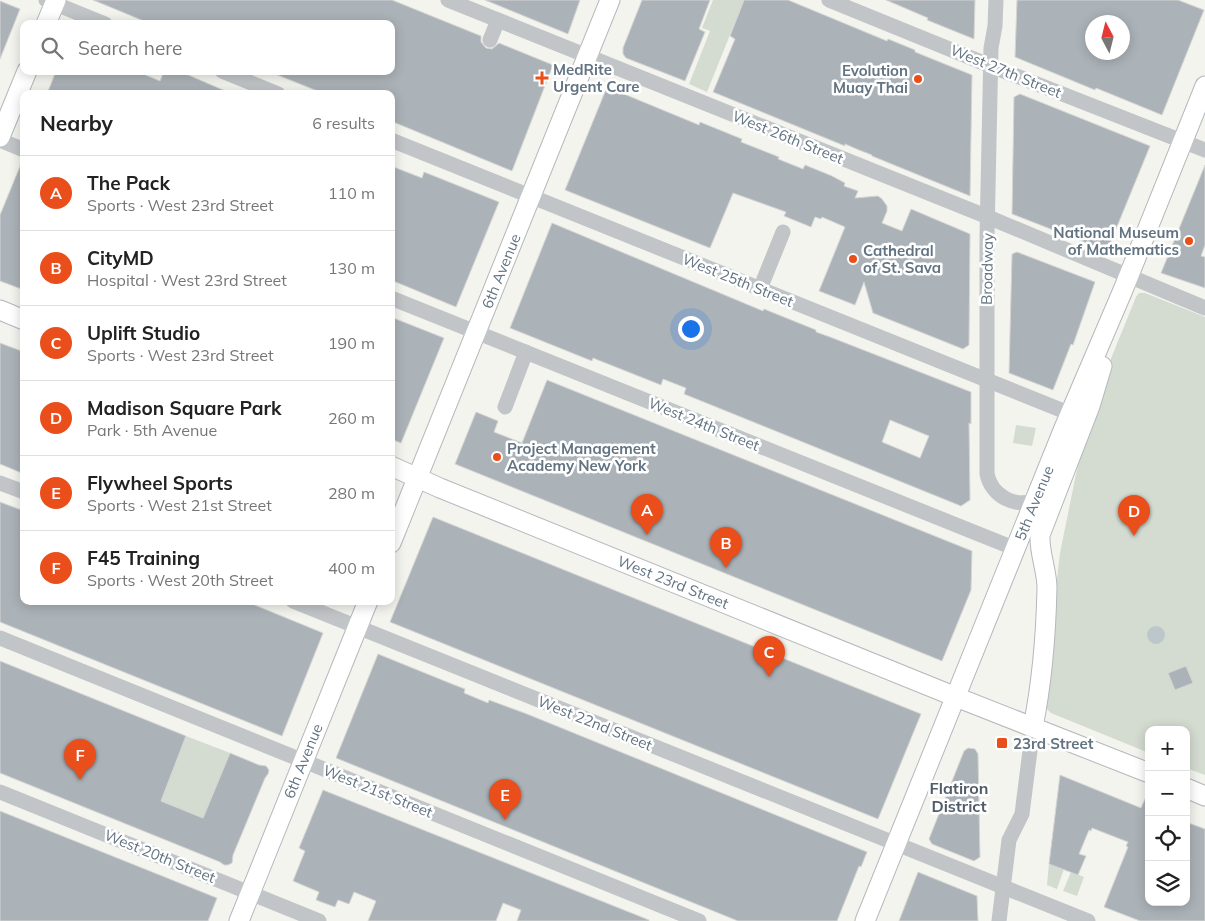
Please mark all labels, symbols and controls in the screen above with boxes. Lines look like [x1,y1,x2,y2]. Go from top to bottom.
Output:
north arrow [1085,15,1130,60]
search box [20,20,395,75]
icon: search [38,34,66,62]
text: Search here [78,36,182,60]
street label: West 27th Street [948,40,1064,102]
place label: MedRite Urgent Care [553,60,640,96]
place label: Evolution Muay Thai [833,61,908,97]
marker: MedRite Urgent Care [535,71,549,85]
marker: Evolution Muay Thai [912,73,924,85]
street label: West 26th Street [730,106,846,168]
text: Nearby [40,110,113,136]
text: 6 results [312,113,375,133]
text: The Pack [87,171,170,195]
text: A [50,183,62,203]
text: 110 m [328,183,375,203]
text: Sports · West 23rd Street [87,195,274,215]
place label: National Museum of Mathematics [1053,223,1179,259]
street label: 6th Avenue [477,231,525,311]
street label: Broadway [977,233,997,305]
marker: National Museum of Mathematics [1183,235,1195,247]
place label: Cathedral of St. Sava [863,241,941,277]
text: CityMD [87,246,154,270]
street label: West 25th Street [680,249,796,311]
marker: Cathedral of St. Sava [847,253,859,265]
text: B [50,258,62,278]
text: 130 m [328,258,375,278]
text: Hospital · West 23rd Street [87,270,287,290]
your location [678,316,704,342]
text: Uplift Studio [87,321,200,345]
text: C [51,333,61,353]
text: 190 m [328,333,375,353]
text: Sports · West 23rd Street [87,345,274,365]
street label: West 24th Street [646,393,762,455]
text: Madison Square Park [87,396,282,420]
text: D [50,408,62,428]
text: 260 m [328,408,375,428]
text: Park · 5th Avenue [87,420,217,440]
place label: Project Management Academy New York [507,439,656,475]
marker: Project Management Academy New York [491,451,503,463]
street label: 5th Avenue [1010,463,1058,543]
text: Flywheel Sports [87,471,233,495]
text: E [51,483,61,503]
text: 280 m [328,483,375,503]
pin: A [631,494,663,535]
text: Sports · West 21st Street [87,495,272,515]
pin: D [1118,495,1150,536]
pin: B [710,527,742,568]
text: F45 Training [87,546,200,570]
street label: West 23rd Street [615,551,731,613]
text: F [51,558,61,578]
text: 400 m [328,558,375,578]
text: Sports · West 20th Street [87,570,273,590]
pin: C [753,636,785,677]
street label: West 22nd Street [535,691,655,755]
street label: 6th Avenue [279,721,327,801]
map controls [1145,726,1190,906]
button: + [1145,726,1190,771]
place label: 23rd Street [1013,734,1094,753]
marker: 23rd Street [995,736,1009,750]
pin: F [64,739,96,780]
street label: West 21st Street [320,760,436,822]
button: − [1145,771,1190,816]
district label: Flatiron District [930,778,988,816]
pin: E [489,779,521,820]
button: locate [1145,816,1190,861]
street label: West 20th Street [102,825,218,887]
button: layers [1145,861,1190,906]

